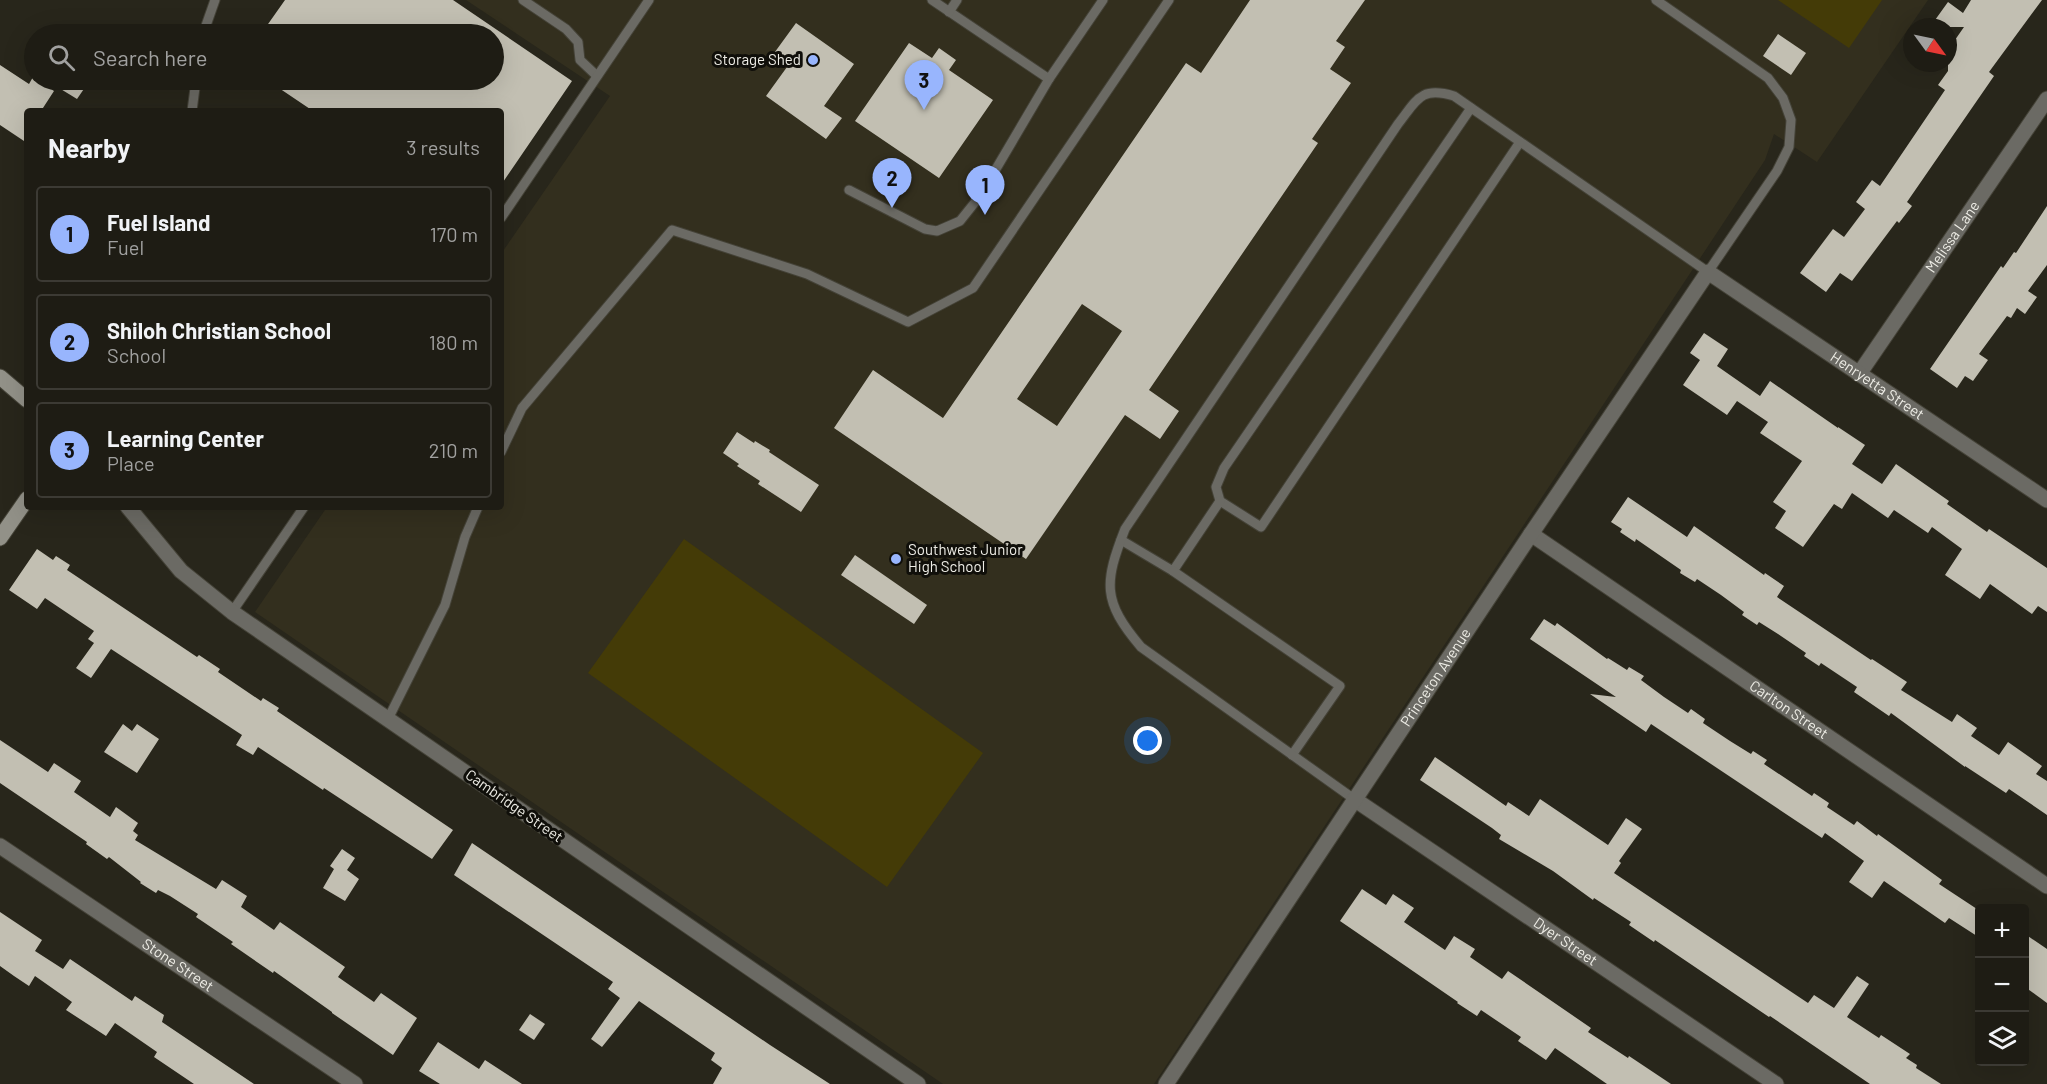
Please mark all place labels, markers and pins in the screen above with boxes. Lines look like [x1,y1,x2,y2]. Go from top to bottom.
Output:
place label: Storage Shed [714,50,801,68]
marker: Storage Shed [806,53,820,67]
pin: 3 [904,60,944,110]
pin: 2 [872,158,912,208]
pin: 1 [966,166,1004,215]
place label: Southwest Junior High School [908,540,1023,575]
marker: Southwest Junior High School [889,552,903,566]

